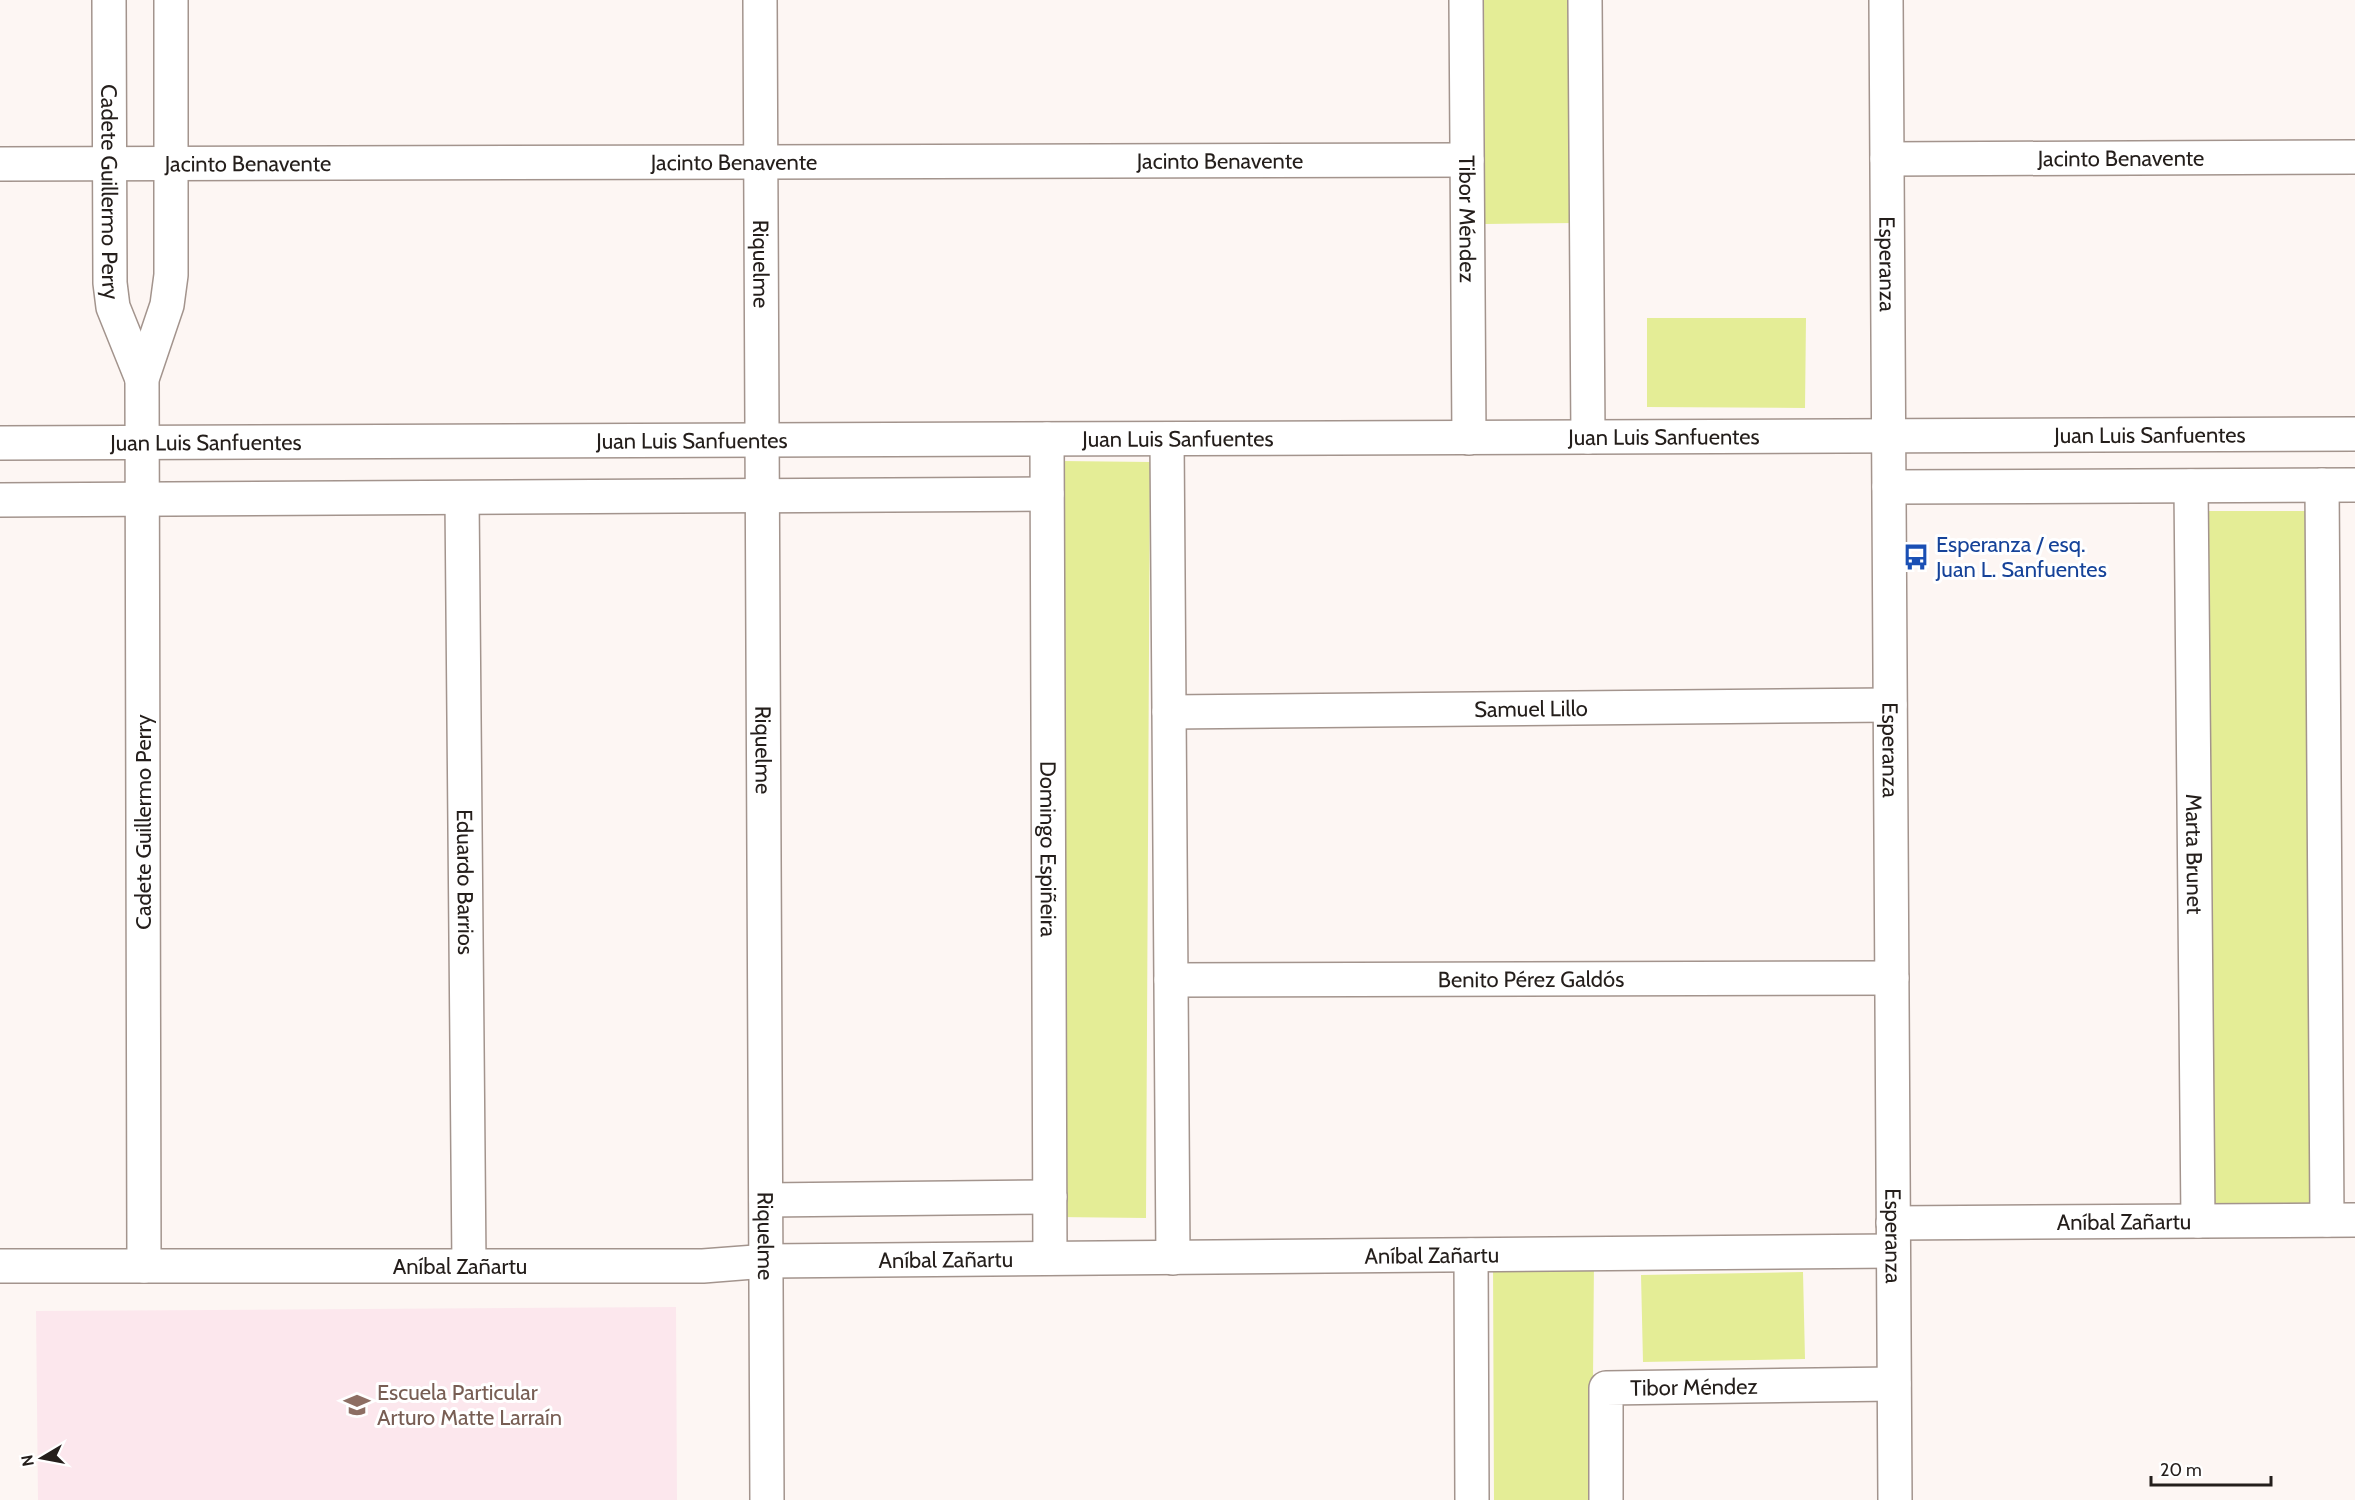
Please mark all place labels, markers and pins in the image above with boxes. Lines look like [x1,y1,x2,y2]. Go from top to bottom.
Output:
place label: Esperanza / esq. Juan L. Sanfuentes [1935,531,2107,583]
bus stop icon: Esperanza / esq. Juan L. Sanfuentes [1901,542,1931,572]
place label: Escuela Particular Arturo Matte Larraín [377,1379,562,1431]
school or university icon: Escuela Particular Arturo Matte Larraín [342,1390,372,1420]

